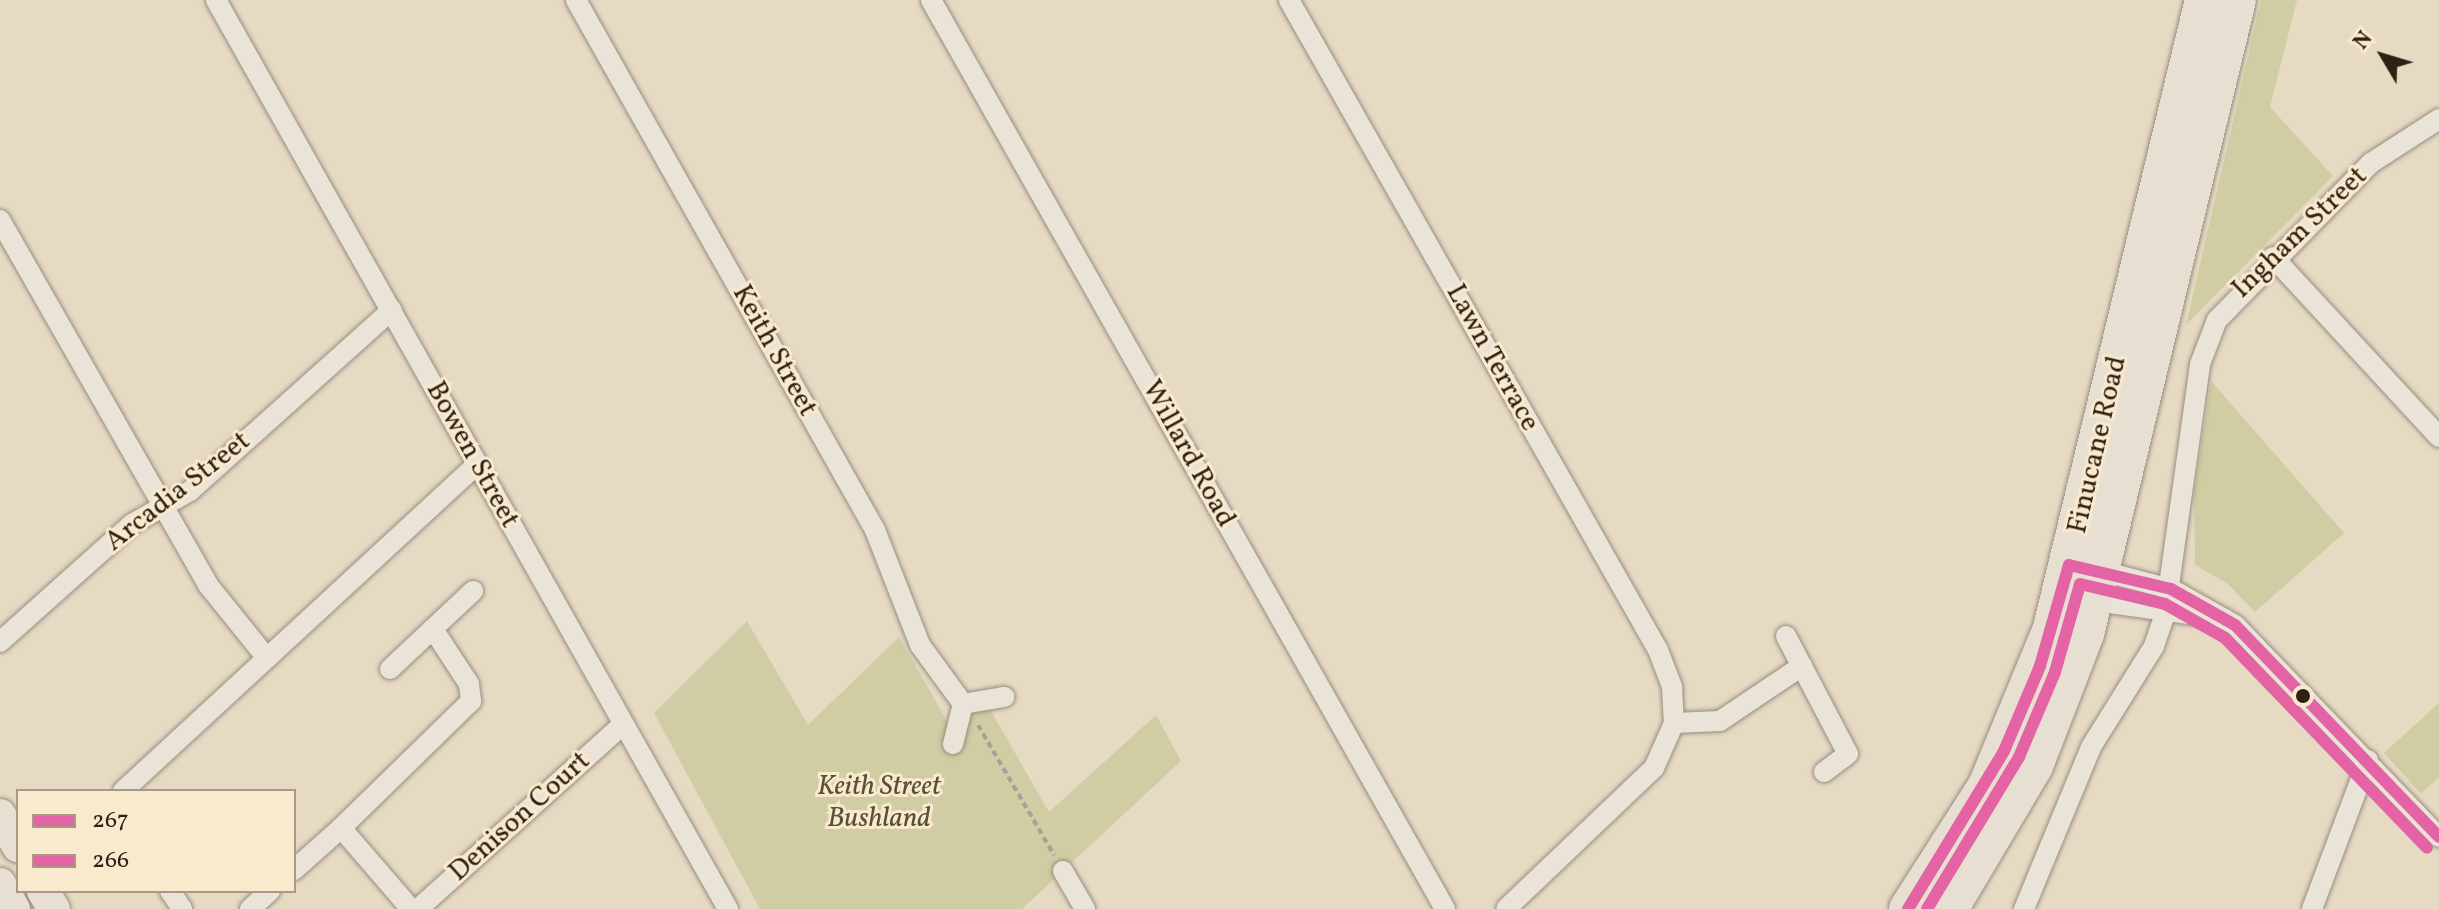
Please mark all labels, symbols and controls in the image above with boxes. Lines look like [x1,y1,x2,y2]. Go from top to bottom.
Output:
north arrow [2343,16,2423,96]
text: N [2347,25,2381,57]
street label: Ingham Street [2225,160,2375,306]
street label: Lawn Terrace [1438,278,1546,438]
street label: Keith Street [724,279,824,423]
street label: Finucane Road [2061,353,2135,537]
street label: Willard Road [1134,375,1242,533]
street label: Bowen Street [418,376,526,534]
street label: Arcadia Street [99,425,257,559]
unlabelled marker [2295,688,2311,704]
street label: Denison Court [442,745,598,889]
park label: Keith Street Bushland [817,770,941,836]
legend [16,789,296,893]
text: 267 [92,804,129,838]
text: 266 [92,844,129,878]

